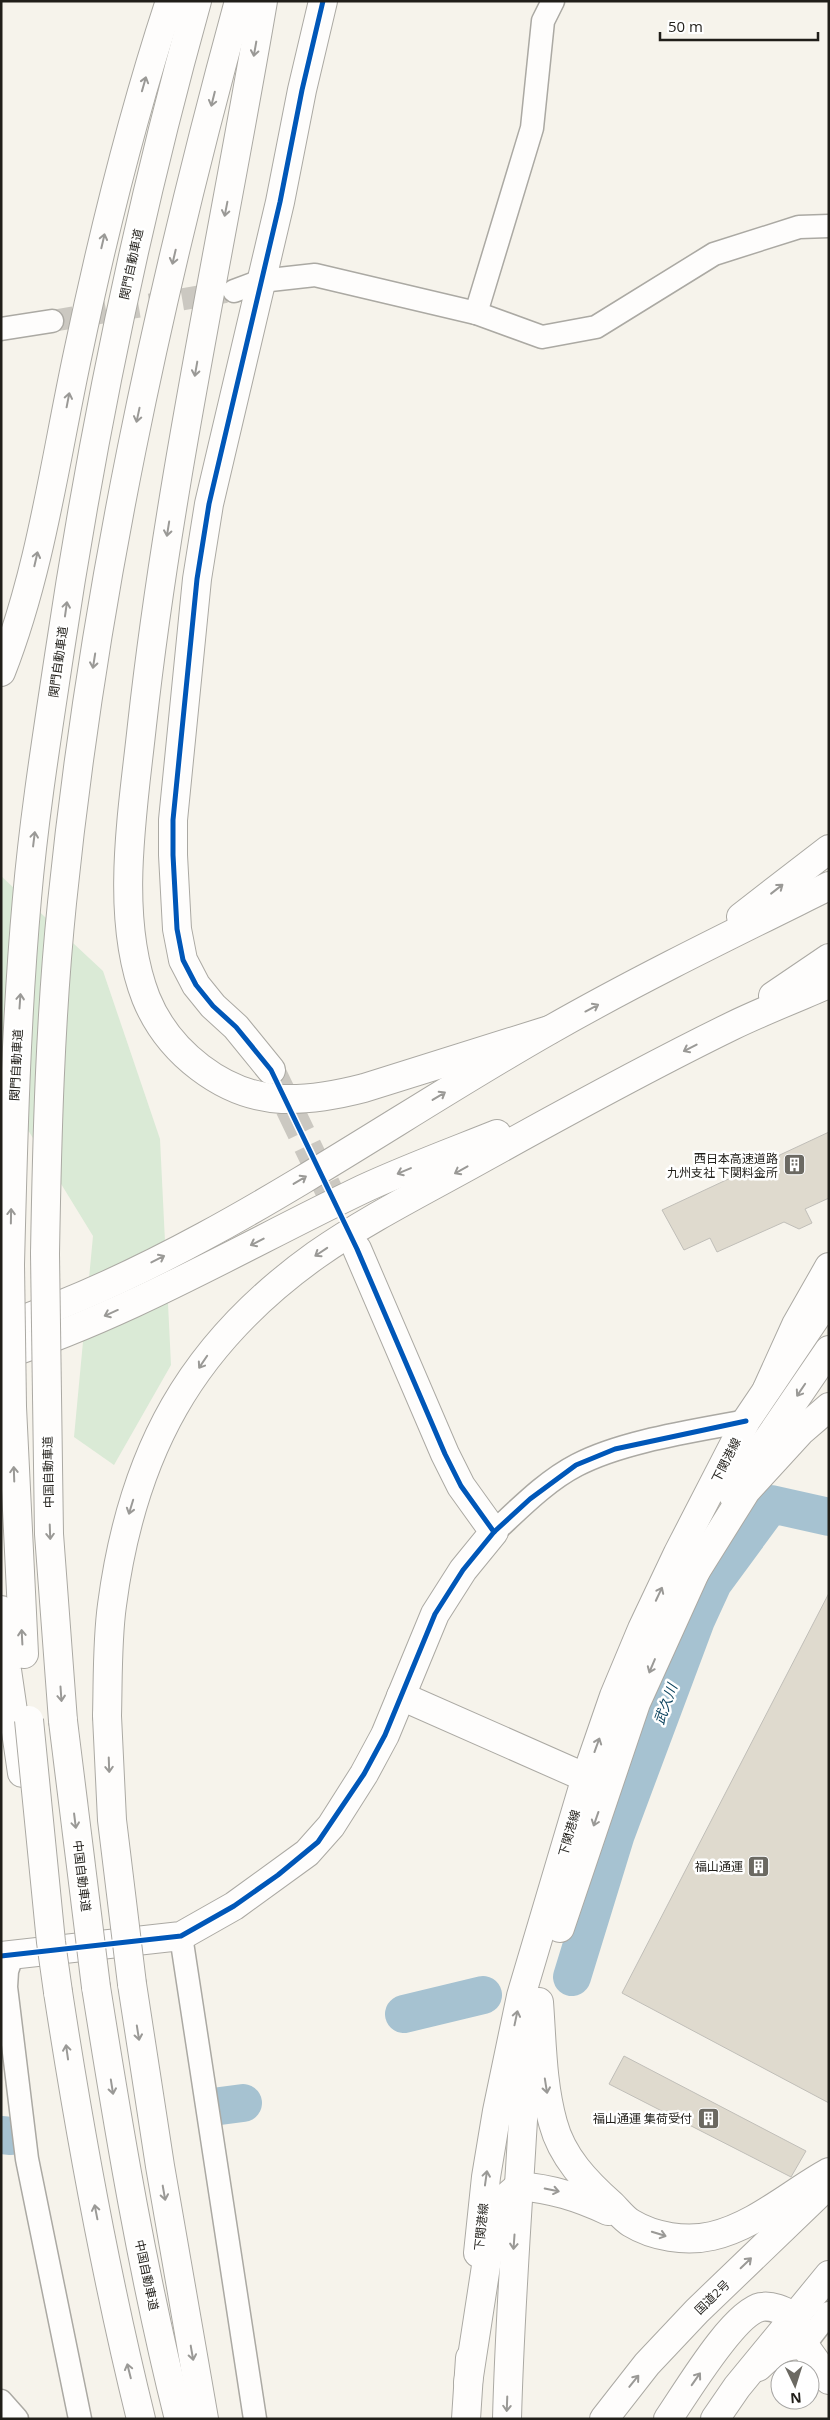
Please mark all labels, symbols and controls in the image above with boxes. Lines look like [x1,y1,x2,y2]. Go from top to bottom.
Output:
scale bar [660,10,818,42]
text: 50 m [668,16,703,36]
one-way arrow [250,41,260,57]
one-way arrow [140,76,149,92]
one-way arrow [208,90,217,106]
one-way arrow [221,201,231,217]
street label: 関門自動車道 [115,227,147,301]
one-way arrow [99,233,108,249]
one-way arrow [169,248,178,264]
one-way arrow [190,360,200,376]
one-way arrow [64,392,74,408]
one-way arrow [133,407,143,423]
one-way arrow [163,521,173,537]
one-way arrow [32,551,41,567]
one-way arrow [61,601,71,617]
street label: 関門自動車道 [45,625,71,699]
one-way arrow [88,653,98,669]
one-way arrow [29,832,39,848]
one-way arrow [770,884,784,894]
one-way arrow [15,993,24,1009]
one-way arrow [584,1003,599,1012]
street label: 関門自動車道 [6,1029,26,1101]
one-way arrow [683,1044,698,1053]
one-way arrow [432,1090,446,1100]
place label: 西日本高速道路 九州支社 下関料金所 [667,1150,778,1181]
building icon: 西日本高速道路 九州支社 下関料金所 [782,1153,806,1177]
one-way arrow [454,1165,469,1175]
one-way arrow [397,1167,412,1177]
one-way arrow [293,1174,307,1184]
one-way arrow [6,1208,16,1224]
one-way arrow [250,1237,265,1247]
one-way arrow [314,1247,328,1257]
one-way arrow [151,1254,166,1264]
one-way arrow [104,1308,119,1318]
one-way arrow [198,1355,208,1369]
one-way arrow [796,1383,806,1397]
street label: 下関港線 [708,1435,744,1485]
street label: 中国自動車道 [39,1436,57,1508]
one-way arrow [10,1467,19,1483]
one-way arrow [125,1499,135,1515]
one-way arrow [45,1524,54,1540]
one-way arrow [654,1587,664,1602]
one-way arrow [18,1629,27,1645]
one-way arrow [646,1658,656,1673]
water label: 武久川 [649,1679,682,1727]
one-way arrow [57,1686,66,1702]
one-way arrow [593,1737,602,1753]
one-way arrow [105,1757,114,1773]
street label: 下関港線 [554,1808,584,1858]
one-way arrow [591,1811,601,1827]
one-way arrow [70,1813,80,1829]
street label: 中国自動車道 [69,1839,95,1913]
building icon: 福山通運 [747,1854,771,1878]
place label: 福山通運 [695,1858,743,1875]
one-way arrow [512,2010,521,2026]
one-way arrow [134,2024,144,2040]
one-way arrow [62,2045,72,2061]
one-way arrow [541,2077,551,2093]
one-way arrow [107,2078,117,2094]
building icon: 福山通運 集荷受付 [696,2106,720,2130]
place label: 福山通運 集荷受付 [593,2110,692,2127]
one-way arrow [482,2170,492,2186]
one-way arrow [160,2185,170,2201]
one-way arrow [544,2186,560,2196]
street label: 下関港線 [470,2202,492,2252]
one-way arrow [91,2205,101,2221]
one-way arrow [651,2230,667,2240]
one-way arrow [510,2234,519,2250]
street label: 中国自動車道 [131,2238,163,2312]
one-way arrow [740,2257,753,2269]
street label: 国道2号 [691,2276,733,2318]
one-way arrow [188,2345,197,2361]
north arrow [770,2360,820,2410]
one-way arrow [124,2364,133,2380]
one-way arrow [691,2372,701,2386]
one-way arrow [629,2375,640,2388]
text: N [790,2389,802,2408]
one-way arrow [502,2396,512,2412]

